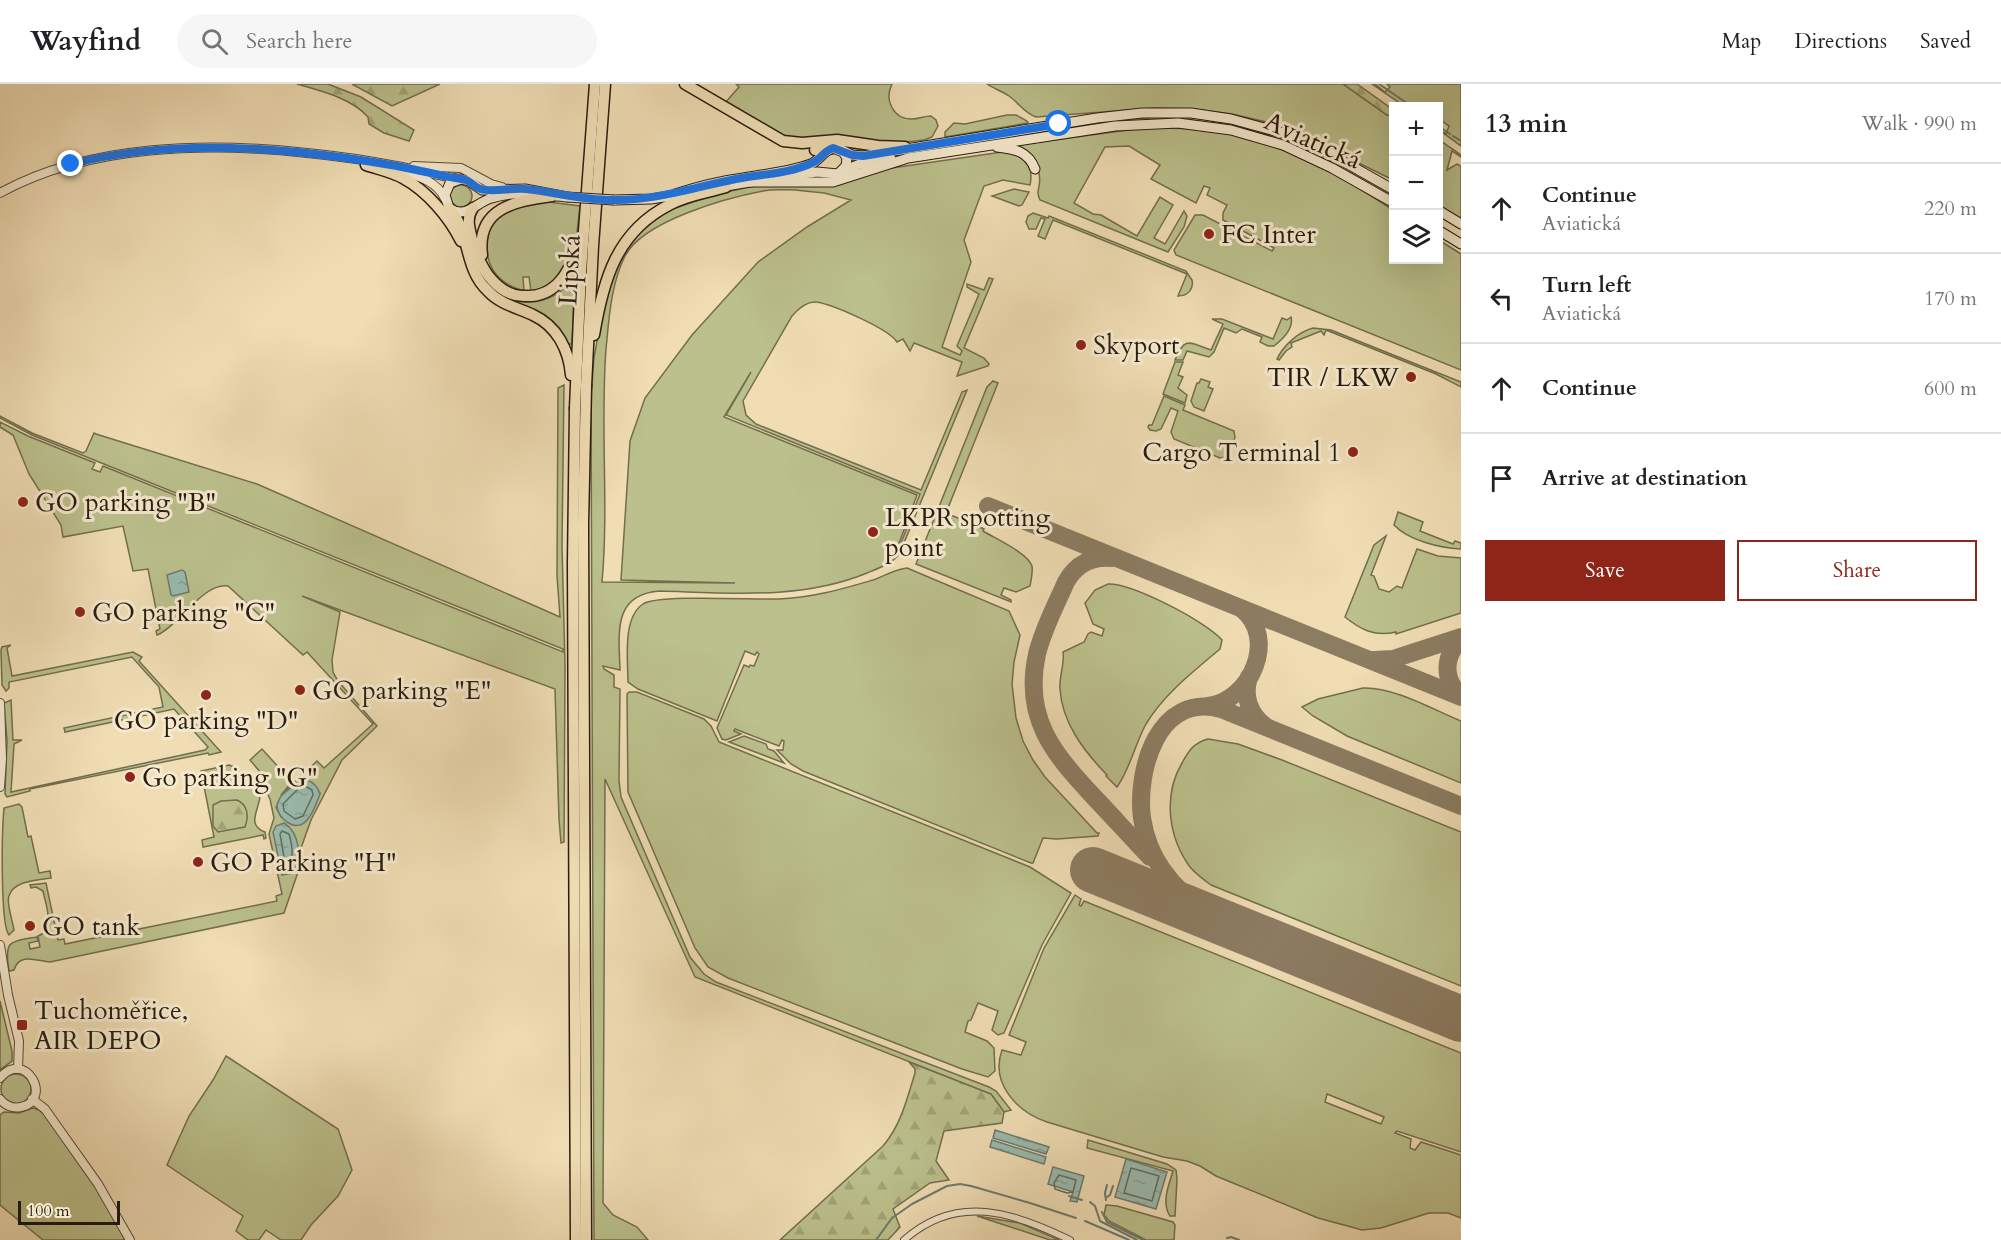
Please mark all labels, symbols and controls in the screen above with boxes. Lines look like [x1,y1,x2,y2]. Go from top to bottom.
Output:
search box [177,14,597,68]
text: Wayfind [30,22,141,60]
icon: search [198,25,231,58]
text: Search here [246,26,353,56]
text: Map [1721,27,1761,56]
text: Directions [1794,27,1887,56]
text: Saved [1920,27,1971,56]
map controls [1389,102,1443,264]
button: + [1389,102,1443,156]
street label: Aviatická [1259,104,1367,177]
text: 13 min [1485,106,1568,141]
route start [1045,110,1071,136]
text: Walk · 990 m [1862,110,1977,137]
route end [57,150,83,176]
button: − [1389,156,1443,210]
text: Continue [1542,180,1637,210]
icon: ahead [1485,192,1518,225]
text: 220 m [1924,195,1977,222]
button: layers [1389,210,1443,264]
text: Aviatická [1542,210,1621,237]
place label: FC Inter [1221,217,1316,252]
marker: FC Inter [1202,227,1216,241]
street label: Lipská [550,234,589,306]
text: Turn left [1542,270,1631,300]
icon: left [1485,282,1518,315]
text: 170 m [1924,285,1977,312]
text: Aviatická [1542,300,1621,327]
place label: Skyport [1093,328,1179,363]
marker: Skyport [1074,338,1088,352]
place label: TIR / LKW [1267,360,1399,395]
marker: TIR / LKW [1404,370,1418,384]
icon: ahead [1485,372,1518,405]
text: Continue [1542,373,1637,403]
text: 600 m [1924,375,1977,402]
place label: Cargo Terminal 1 [1142,435,1341,470]
marker: Cargo Terminal 1 [1346,445,1360,459]
icon: arrive [1485,462,1518,495]
text: Arrive at destination [1542,463,1747,493]
place label: GO parking "B" [35,485,216,520]
marker: GO parking "B" [16,495,30,509]
place label: LKPR spotting point [885,500,1051,565]
marker: LKPR spotting point [866,525,880,539]
button: Save [1485,540,1725,601]
button: Share [1737,540,1977,601]
place label: GO parking "C" [92,595,275,630]
marker: GO parking "C" [73,605,87,619]
place label: GO parking "E" [312,673,491,708]
marker: GO parking "E" [293,683,307,697]
marker: GO parking "D" [199,688,213,702]
place label: GO parking "D" [114,703,298,738]
place label: Go parking "G" [142,760,318,795]
marker: Go parking "G" [123,770,137,784]
place label: GO Parking "H" [210,845,397,880]
marker: GO Parking "H" [191,855,205,869]
place label: GO tank [42,909,140,944]
marker: GO tank [23,919,37,933]
place label: Tuchoměřice, AIR DEPO [34,993,188,1058]
marker: Tuchoměřice, AIR DEPO [15,1018,29,1032]
scale bar [18,1198,120,1226]
text: 100 m [27,1200,69,1222]

